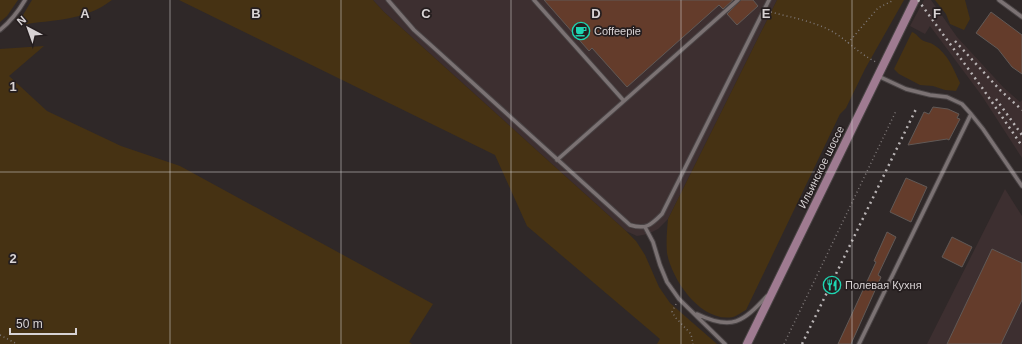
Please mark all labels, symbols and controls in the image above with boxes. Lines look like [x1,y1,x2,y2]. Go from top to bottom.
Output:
text: A [80,6,90,21]
text: B [251,6,261,21]
text: C [421,6,431,21]
text: D [591,6,601,21]
text: E [762,6,771,21]
text: F [933,6,941,21]
north arrow [8,8,48,48]
text: N [15,13,28,28]
cafe icon: Coffeepie [571,21,591,41]
place label: Coffeepie [594,25,641,37]
text: 1 [9,79,17,94]
street label: Ильинское шоссе [796,124,846,210]
text: 2 [9,251,17,266]
restaurant icon: Полевая Кухня [822,275,842,295]
place label: Полевая Кухня [845,279,922,291]
scale bar [10,310,76,336]
text: 50 m [16,317,43,331]

